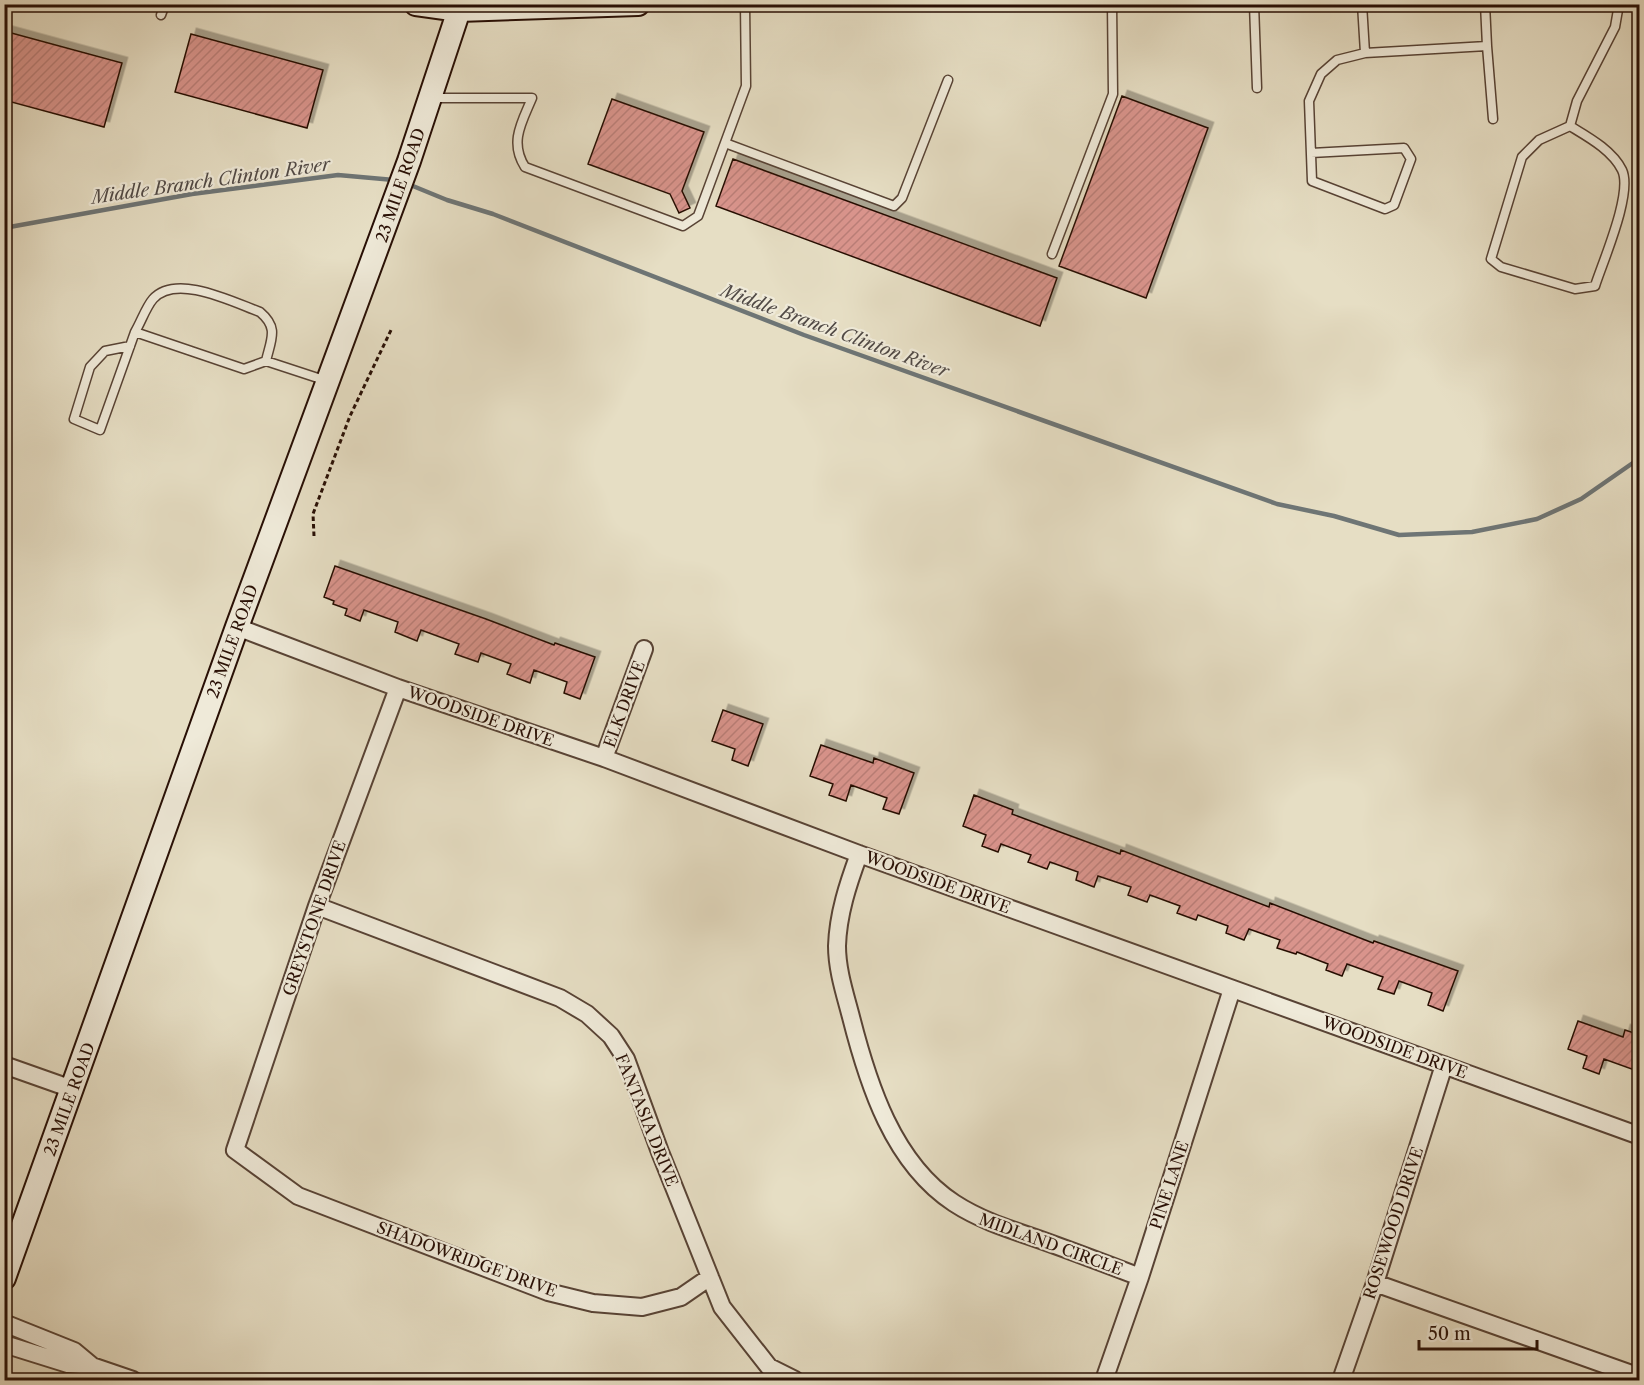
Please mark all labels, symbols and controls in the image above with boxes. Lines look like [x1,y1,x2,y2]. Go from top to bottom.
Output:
street label: 23 MILE ROAD [371,125,429,245]
water label: Middle Branch Clinton River [88,153,333,209]
water label: Middle Branch Clinton River [716,279,953,383]
street label: 23 MILE ROAD [202,581,262,701]
street label: ELK DRIVE [599,658,649,750]
street label: WOODSIDE DRIVE [404,681,557,750]
street label: GREYSTONE DRIVE [278,838,350,998]
street label: WOODSIDE DRIVE [862,846,1013,918]
street label: WOODSIDE DRIVE [1319,1011,1470,1083]
street label: 23 MILE ROAD [39,1039,99,1159]
street label: FANTASIA DRIVE [611,1051,683,1189]
street label: PINE LANE [1145,1138,1193,1232]
street label: ROSEWOOD DRIVE [1359,1144,1427,1302]
street label: MIDLAND CIRCLE [976,1209,1126,1279]
street label: SHADOWRIDGE DRIVE [374,1217,560,1301]
scale bar [1419,1313,1538,1351]
text: 50 m [1428,1323,1471,1345]

